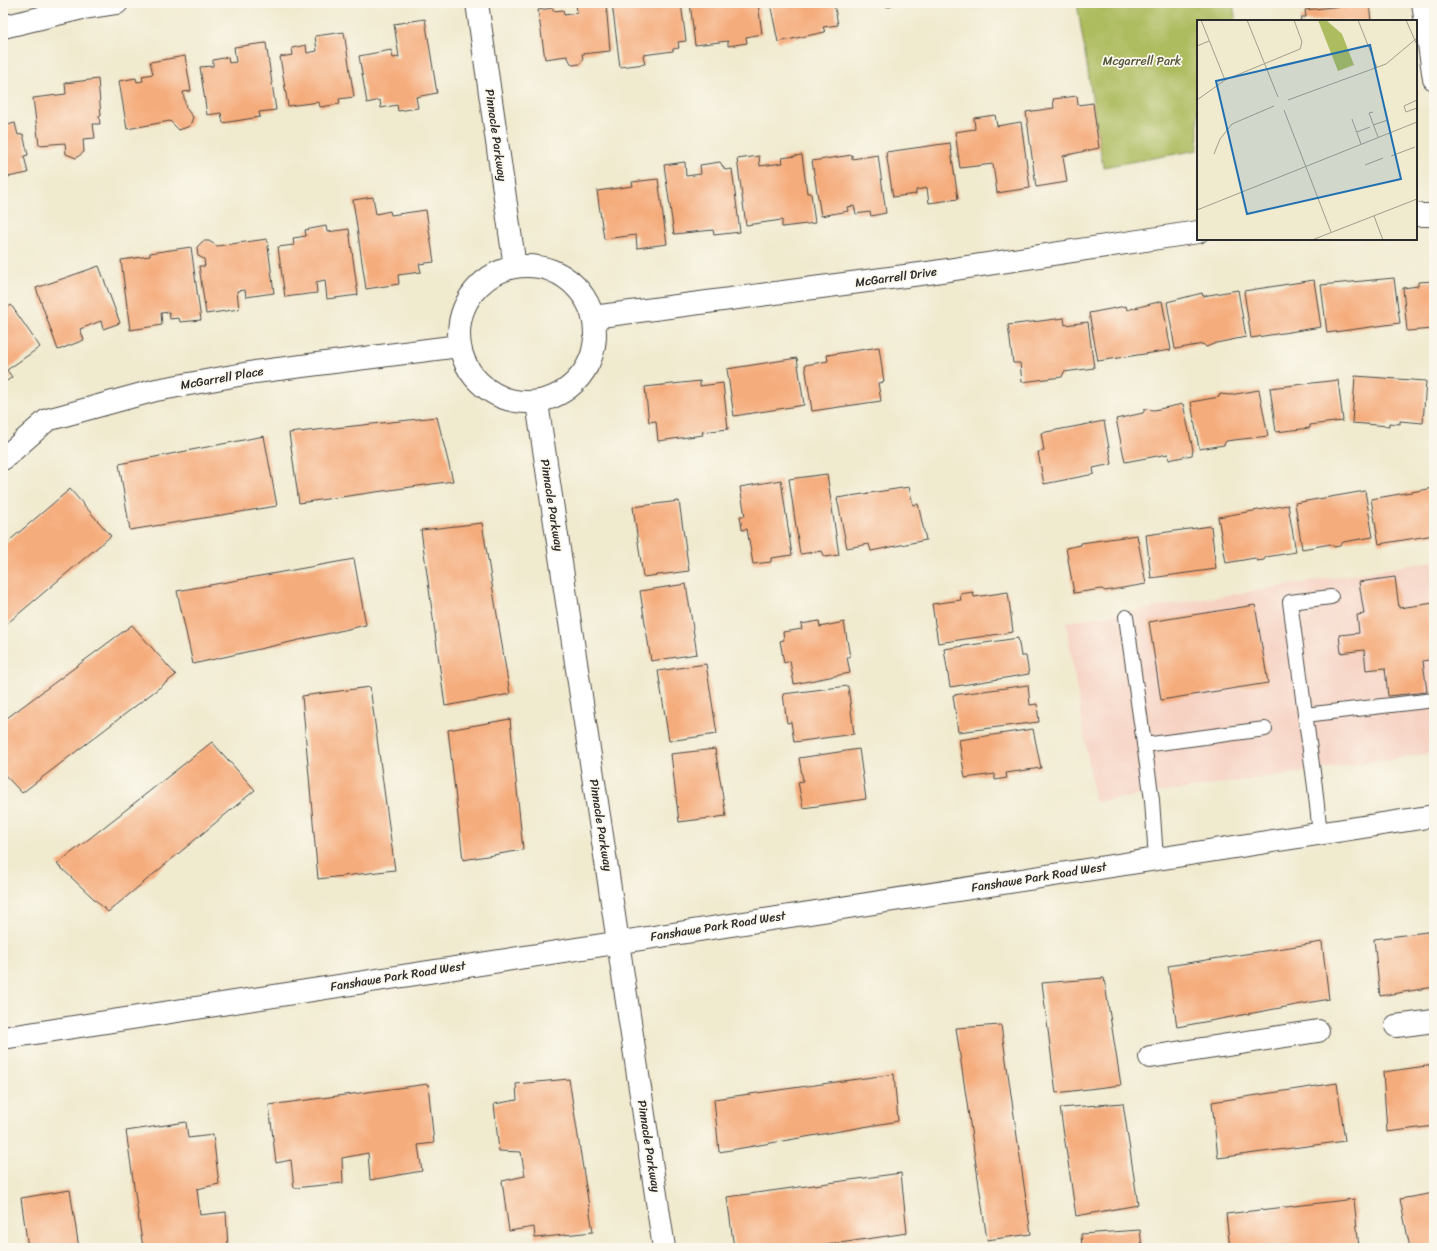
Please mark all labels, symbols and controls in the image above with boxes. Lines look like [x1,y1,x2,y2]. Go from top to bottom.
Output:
inset map [1197,20,1417,240]
park label: Mcgarrell Park [1103,50,1182,72]
street label: Pinnacle Parkway [479,87,513,183]
street label: McGarrell Drive [854,260,938,294]
street label: McGarrell Place [179,360,265,396]
street label: Pinnacle Parkway [534,457,570,553]
street label: Pinnacle Parkway [583,777,619,873]
street label: Fanshawe Park Road West [970,855,1109,899]
street label: Fanshawe Park Road West [649,904,788,948]
street label: Fanshawe Park Road West [329,954,468,998]
street label: Pinnacle Parkway [631,1098,667,1194]

